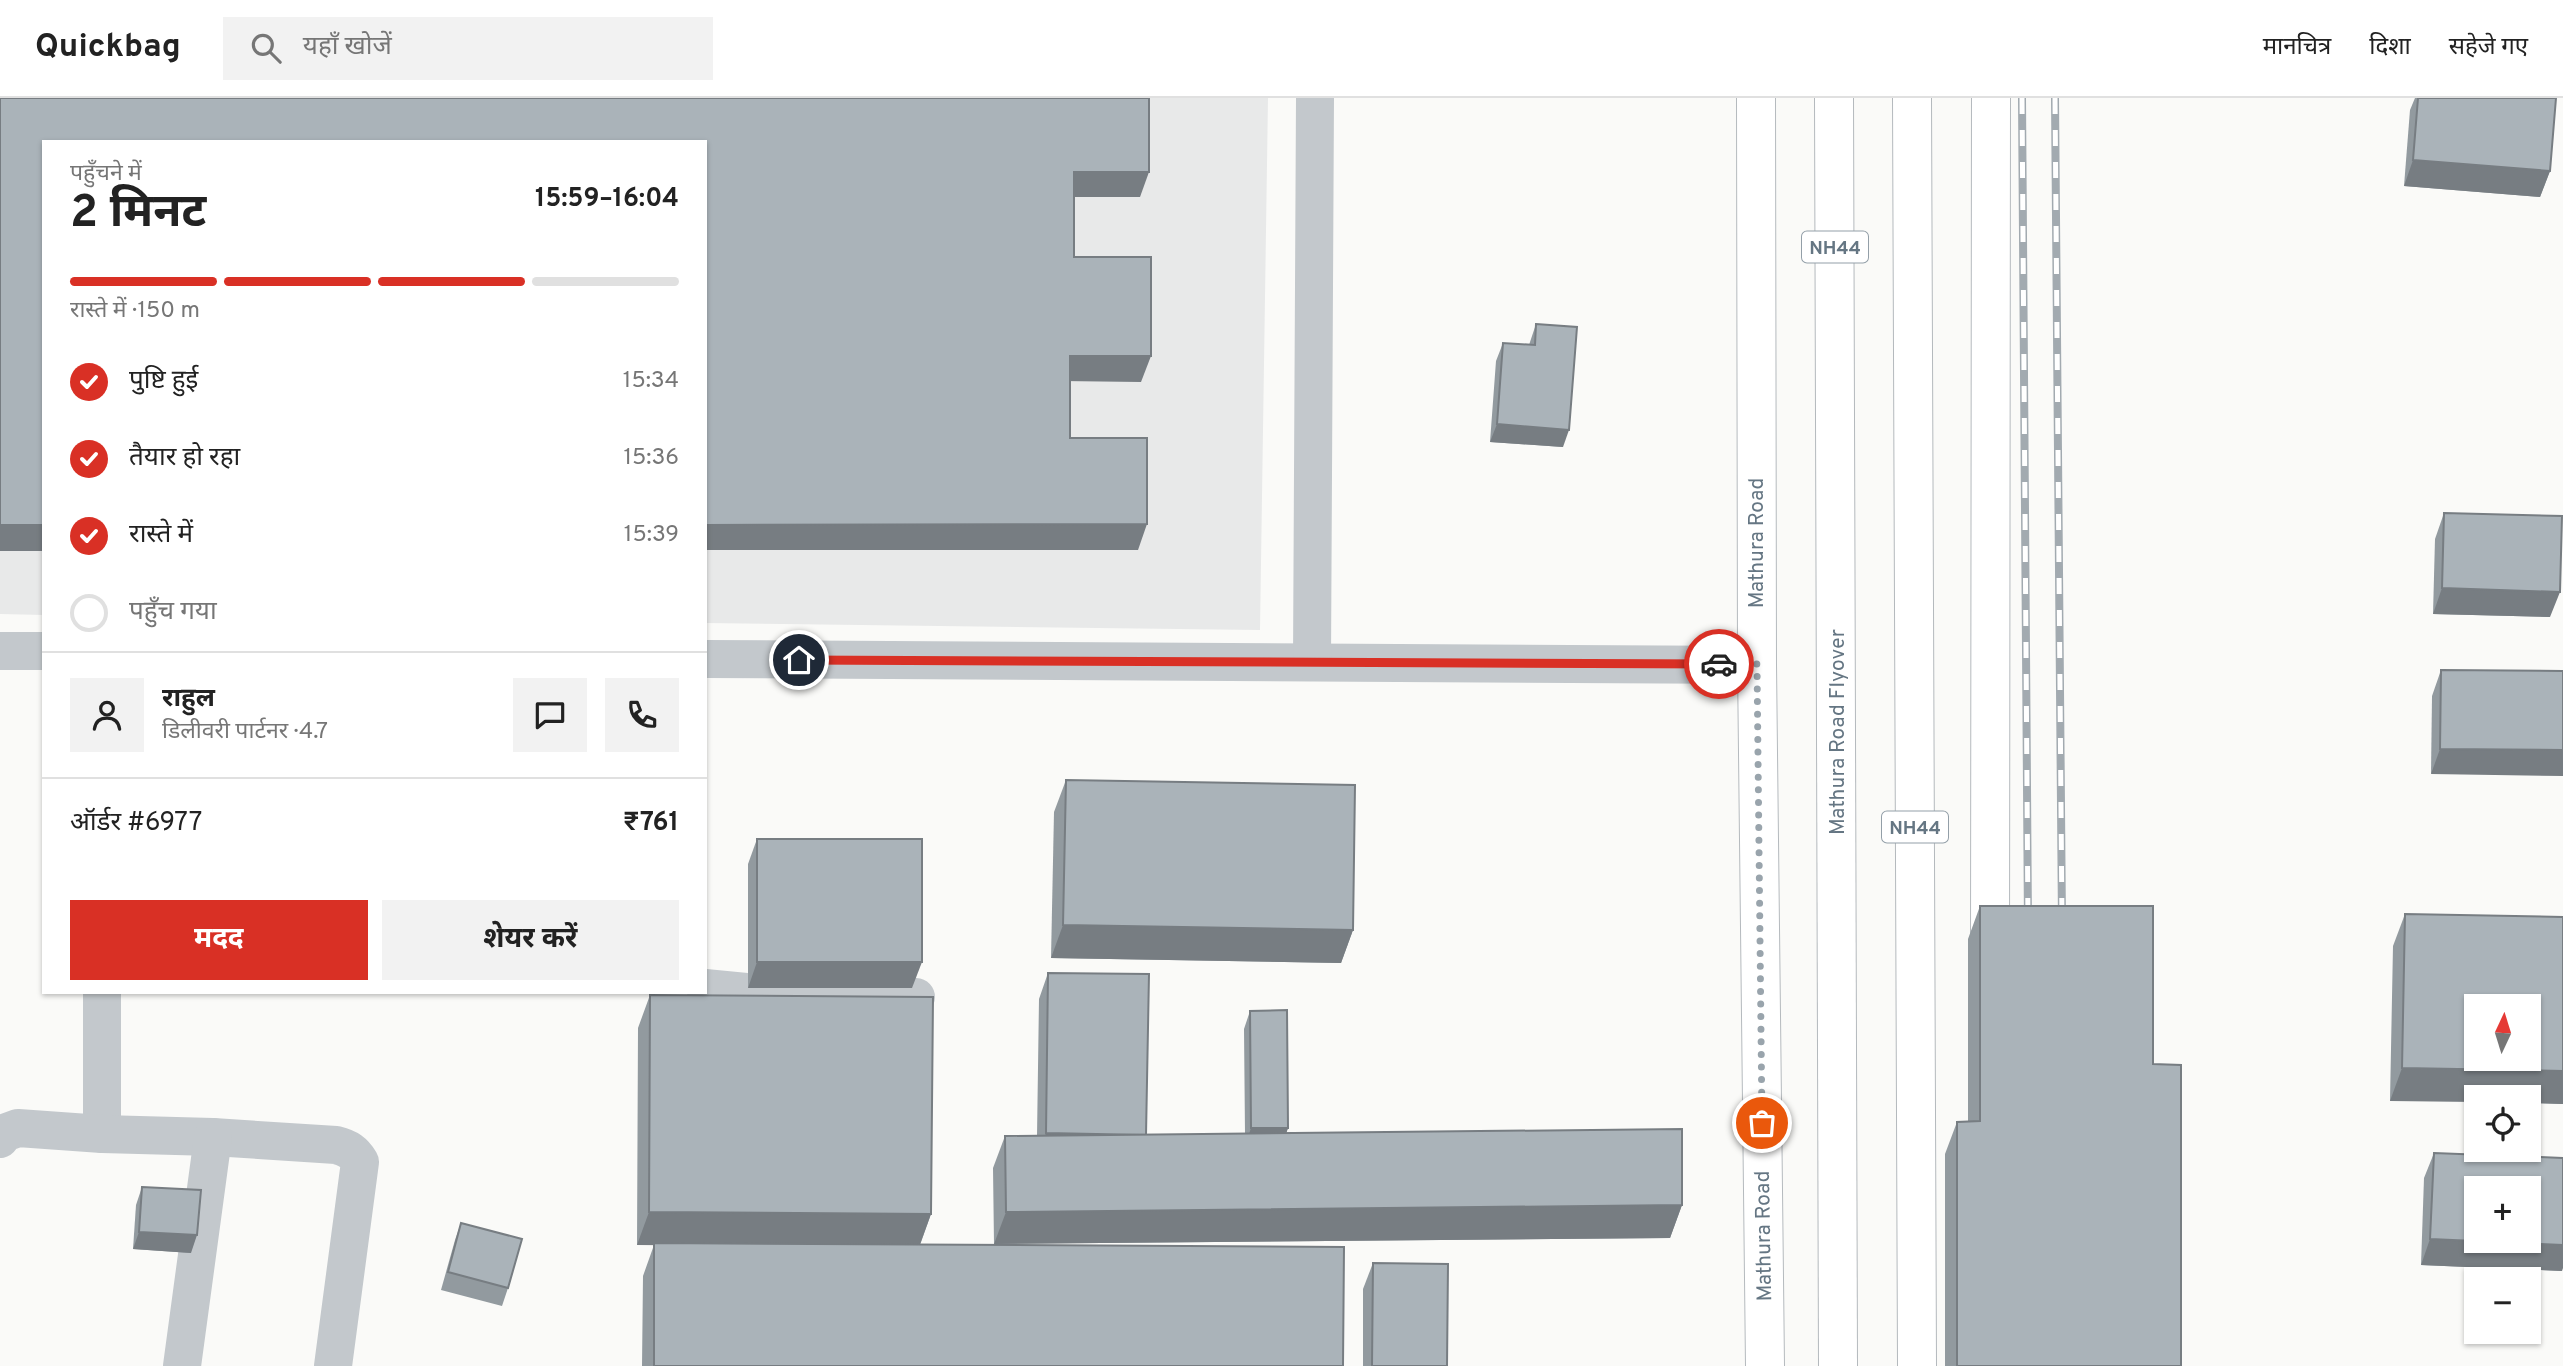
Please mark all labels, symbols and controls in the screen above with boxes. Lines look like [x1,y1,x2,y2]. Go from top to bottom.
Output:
search box [223,17,713,80]
text: Quickbag [35,27,181,69]
icon: search [247,29,285,67]
text: यहाँ खोजें [303,31,392,64]
text: मानचित्र [2263,33,2331,63]
text: दिशा [2369,33,2411,63]
text: सहेजे गए [2449,33,2528,63]
text: पहुँचने में [70,160,142,189]
text: 15:59–16:04 [535,183,679,216]
text: 2 मिनट [70,185,206,244]
road number: NH44 [1802,232,1868,262]
text: रास्ते में · 150 m [70,297,200,326]
icon: check [70,363,108,401]
text: पुष्टि हुई [129,365,198,398]
text: 15:34 [623,367,679,396]
icon: check [70,440,108,478]
text: तैयार हो रहा [129,442,240,475]
text: 15:36 [623,444,679,473]
street label: Mathura Road [1744,478,1771,608]
icon: check [70,517,108,555]
text: रास्ते में [129,519,193,552]
text: 15:39 [624,521,679,550]
text: पहुँच गया [129,596,217,629]
courier [1684,629,1754,699]
street label: Mathura Road Flyover [1825,629,1852,835]
pin [769,630,829,690]
icon: home [780,641,818,679]
icon: car [1700,645,1738,683]
button: person [70,678,144,752]
button: chat [513,678,587,752]
button: phone [605,678,679,752]
text: राहुल [162,683,215,716]
text: डिलीवरी पार्टनर · 4.7 [162,718,328,747]
text: ऑर्डर #6977 [70,807,202,840]
text: ₹761 [623,807,679,840]
road number: NH44 [1882,812,1948,842]
button: मदद [70,900,368,980]
button: शेयर करें [382,900,679,980]
north arrow [2464,994,2541,1071]
map controls [2464,994,2541,1344]
button: locate [2464,1085,2541,1162]
pin [1732,1093,1792,1153]
icon: bag [1743,1104,1781,1142]
street label: Mathura Road [1750,1170,1779,1302]
button: + [2464,1176,2541,1253]
button: − [2464,1267,2541,1344]

